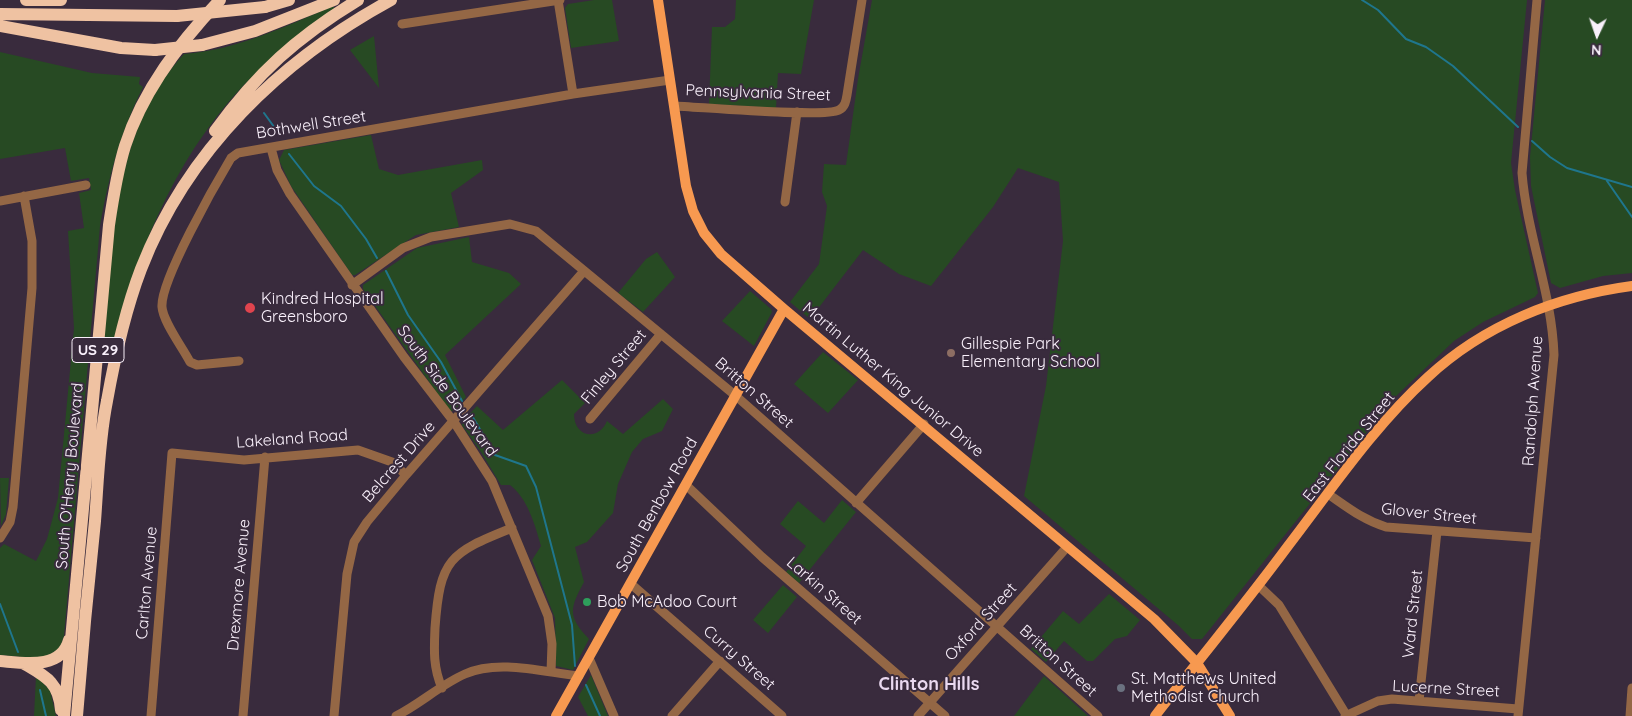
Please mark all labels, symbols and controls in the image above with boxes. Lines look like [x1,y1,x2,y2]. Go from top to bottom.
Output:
north arrow [1572,10,1622,60]
text: N [1591,41,1602,59]
street label: Pennsylvania Street [685,81,831,105]
street label: Bothwell Street [255,107,367,143]
place label: Kindred Hospital Greensboro [261,289,384,327]
street label: Martin Luther King Junior Drive [798,298,988,462]
marker: Kindred Hospital Greensboro [243,301,257,315]
street label: South Side Boulevard [393,322,501,460]
street label: Finley Street [577,326,651,408]
place label: Gillespie Park Elementary School [961,334,1100,372]
street label: Randolph Avenue [1519,335,1547,467]
road number: US 29 [72,338,124,362]
marker: Gillespie Park Elementary School [945,347,957,359]
street label: Britton Street [711,354,797,432]
street label: South O'Henry Boulevard [52,382,88,570]
street label: East Florida Street [1299,388,1399,506]
street label: Belcrest Drive [358,417,440,507]
street label: Lakeland Road [236,426,348,452]
street label: South Benbow Road [612,434,702,576]
street label: Glover Street [1380,499,1478,529]
street label: Drexmore Avenue [224,518,254,652]
street label: Carlton Avenue [133,526,161,640]
street label: Larkin Street [782,553,866,629]
street label: Ward Street [1399,569,1427,659]
street label: Oxford Street [941,579,1021,665]
place label: Bob McAdoo Court [597,592,737,612]
marker: Bob McAdoo Court [581,596,593,608]
street label: Britton Street [1015,621,1101,701]
street label: Curry Street [699,622,779,694]
place label: St. Matthews United Methodist Church [1131,669,1277,707]
district label: Clinton Hills [879,674,979,696]
street label: Lucerne Street [1392,677,1500,701]
marker: St. Matthews United Methodist Church [1115,682,1127,694]

